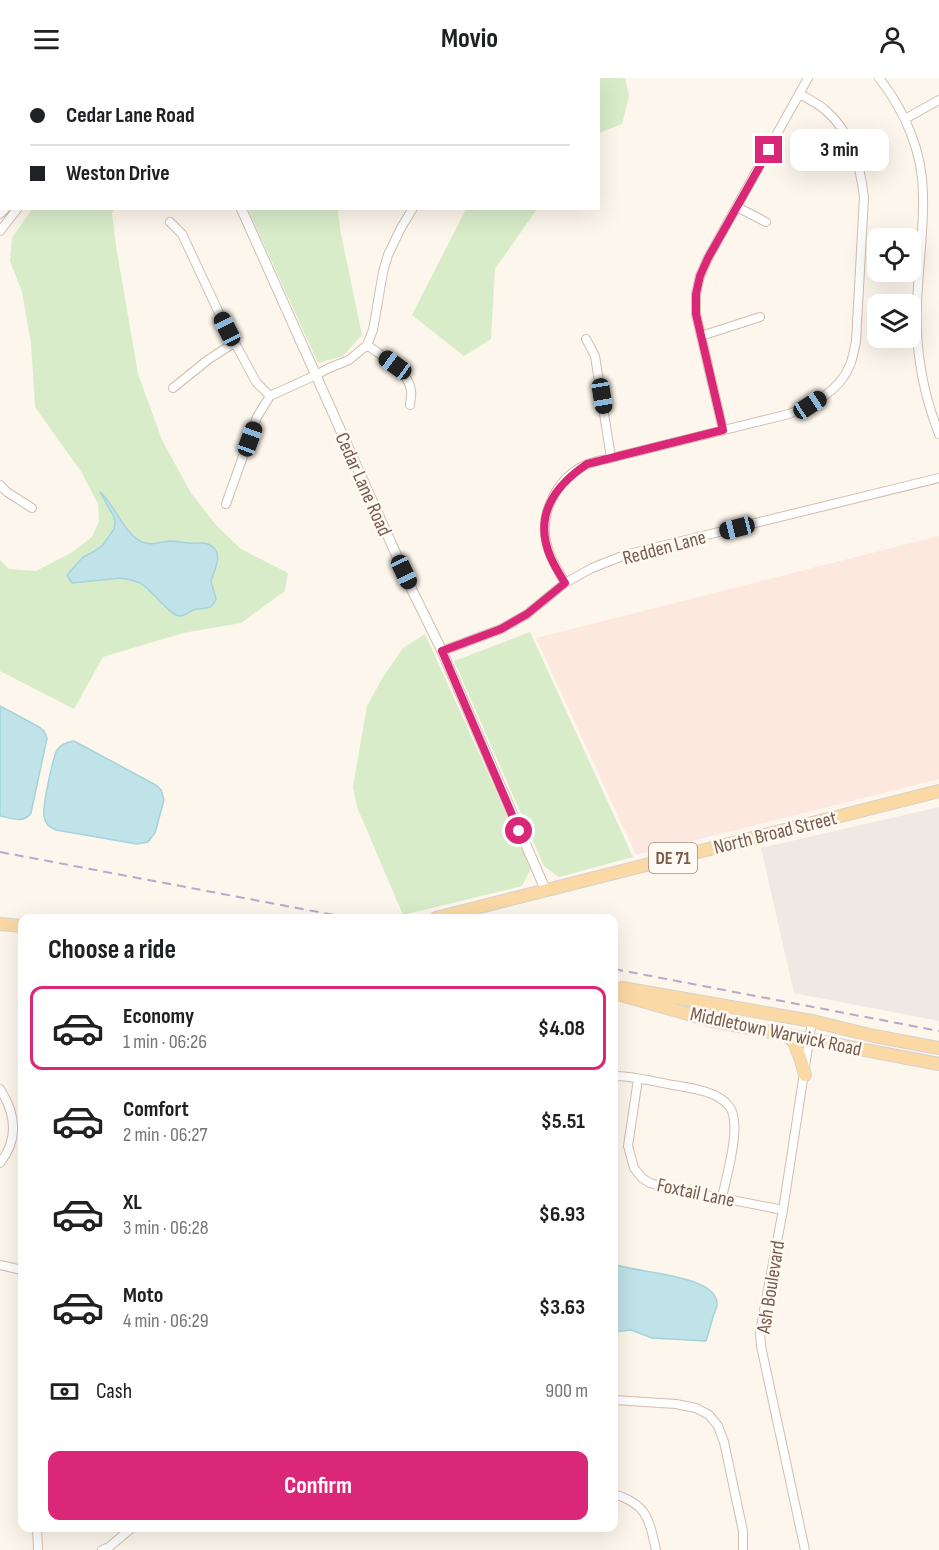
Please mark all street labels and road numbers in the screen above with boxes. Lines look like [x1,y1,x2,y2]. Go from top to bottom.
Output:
street label: Cedar Lane Road [330,429,397,540]
street label: Redden Lane [620,525,709,571]
street label: North Broad Street [711,806,839,860]
road number: DE 71 [649,843,697,873]
street label: Middletown Warwick Road [688,1002,864,1062]
street label: Foxtail Lane [655,1173,737,1213]
street label: Ash Boulevard [752,1239,790,1336]

